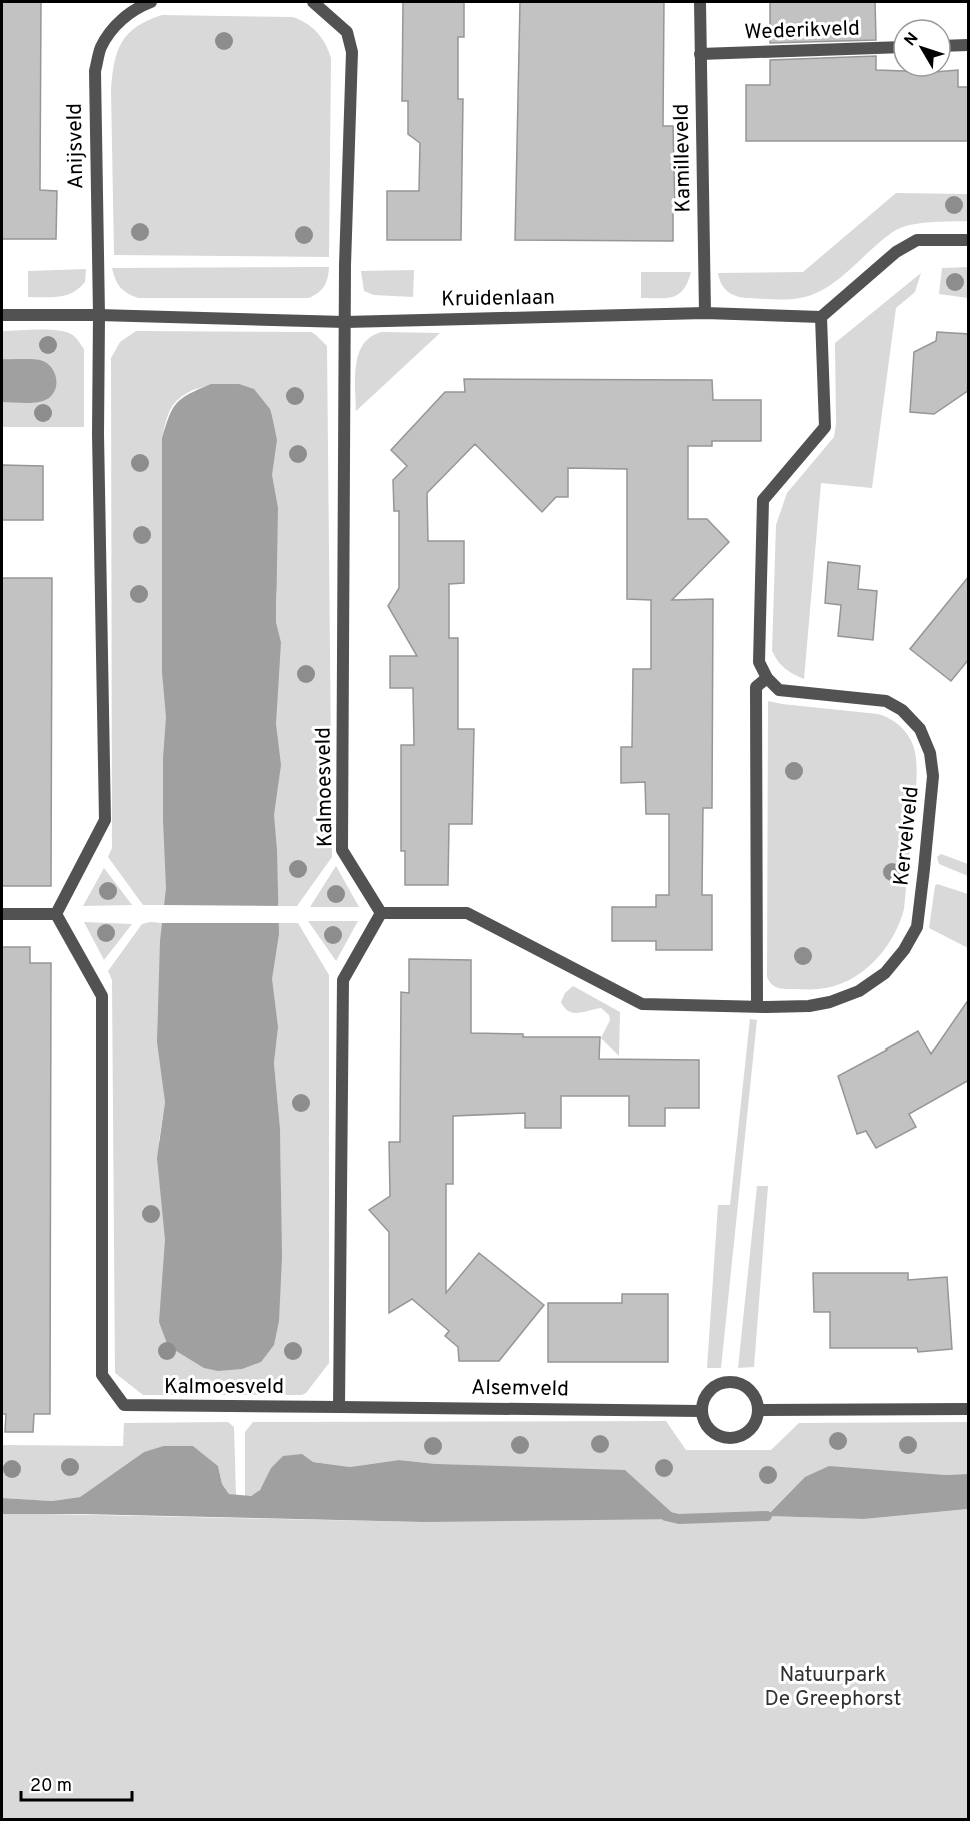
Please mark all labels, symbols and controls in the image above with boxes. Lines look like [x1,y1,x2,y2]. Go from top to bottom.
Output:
street label: Wederikveld [744,15,860,47]
north arrow [892,18,952,78]
text: N [901,29,923,51]
street label: Anijsveld [62,103,90,189]
street label: Kamilleveld [669,103,697,213]
street label: Kruidenlaan [441,285,555,313]
street label: Kalmoesveld [310,727,340,847]
street label: Kervelveld [888,785,926,887]
street label: Kalmoesveld [164,1374,284,1401]
street label: Alsemveld [471,1375,569,1403]
park label: Natuurpark De Greephorst [765,1662,901,1713]
scale bar [21,1764,132,1802]
text: 20 m [30,1775,72,1798]

